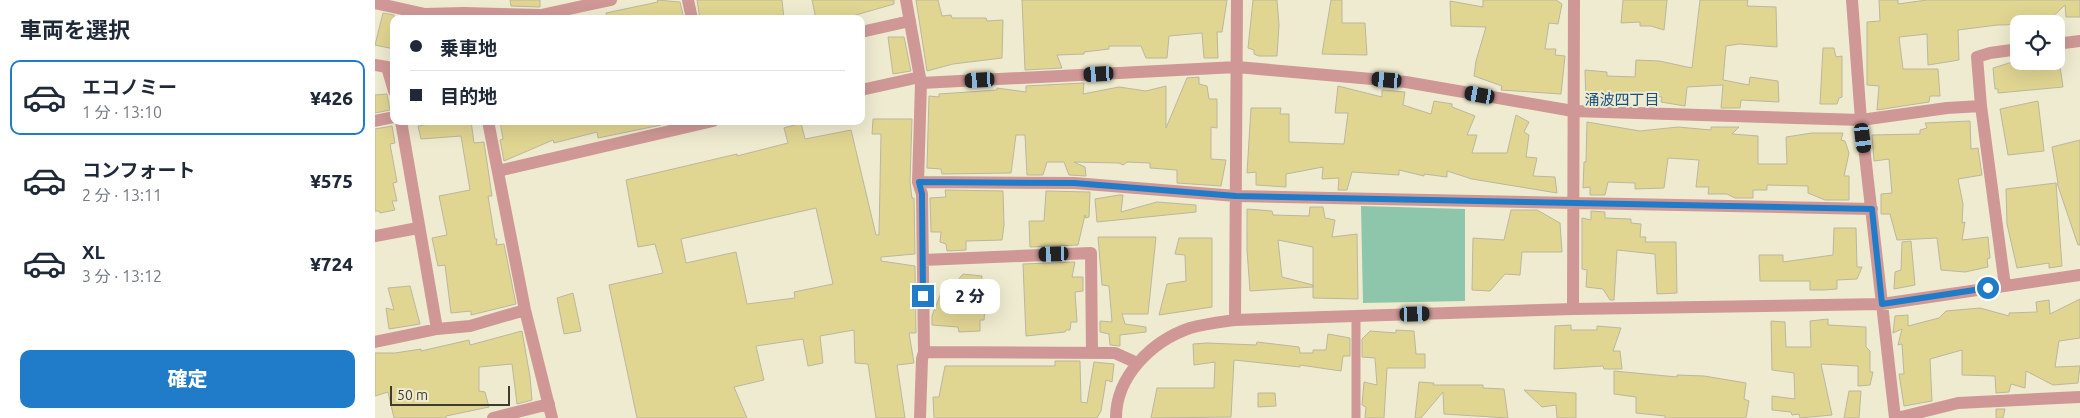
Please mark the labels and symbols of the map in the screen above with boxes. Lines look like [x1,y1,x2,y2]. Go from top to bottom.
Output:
car [1083,66,1114,82]
car [1371,71,1402,89]
car [964,72,995,88]
car [1463,85,1496,105]
district label: 涌波四丁目 [1584,91,1660,108]
car [1853,122,1872,154]
car [1038,246,1069,262]
route start [1977,277,1999,299]
callout: 2 分 [941,278,1001,314]
route end [912,285,934,307]
car [1399,306,1430,322]
scale bar [390,383,510,406]

